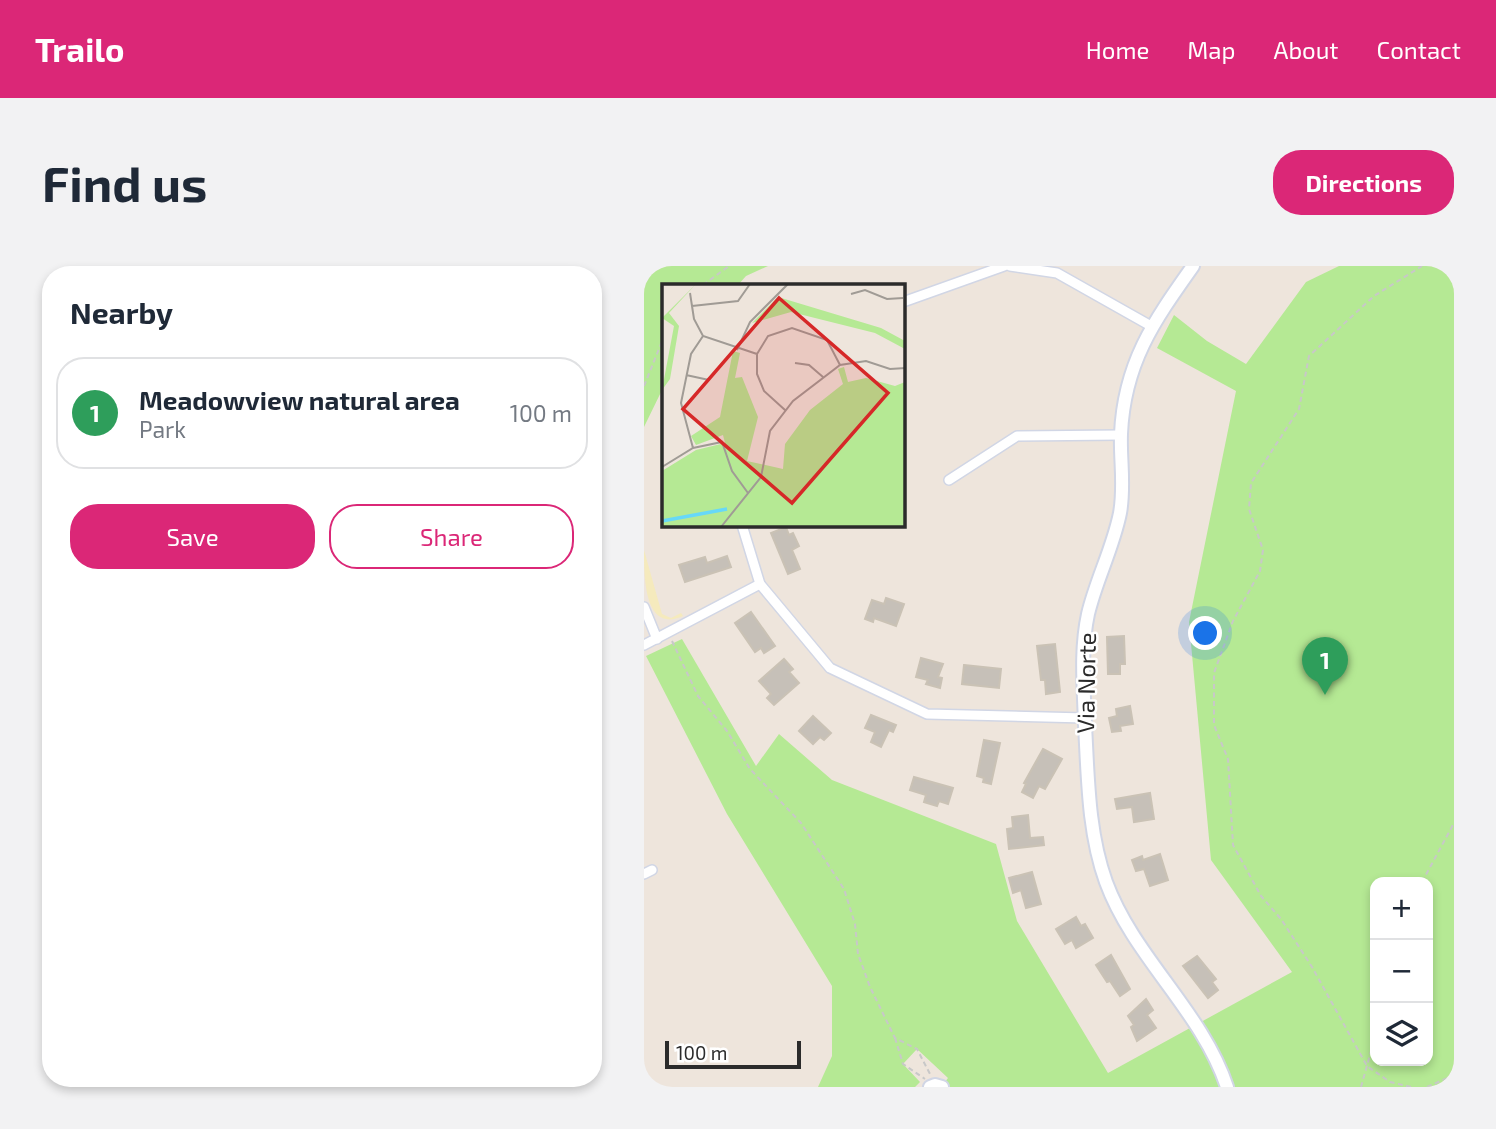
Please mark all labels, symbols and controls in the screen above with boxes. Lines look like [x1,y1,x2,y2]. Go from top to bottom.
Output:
text: Trailo [35,29,125,69]
text: Home [1086,35,1149,64]
text: Map [1187,35,1235,64]
text: About [1273,35,1339,64]
text: Contact [1377,35,1461,64]
button: Directions [1273,150,1454,215]
text: Find us [42,153,207,212]
inset map [662,284,905,527]
text: Nearby [70,294,173,330]
text: Meadowview natural area [139,384,460,415]
text: 1 [90,399,100,427]
text: 100 m [510,399,572,427]
text: Park [139,415,186,443]
button: Save [70,504,315,569]
button: Share [329,504,574,569]
your location [1188,616,1222,650]
street label: Via Norte [1070,632,1101,734]
pin: 1 [1302,637,1348,695]
map controls [1370,877,1433,1066]
button: + [1370,877,1433,940]
button: − [1370,940,1433,1003]
button: layers [1370,1003,1433,1066]
scale bar [665,1038,802,1070]
text: 100 m [676,1041,727,1064]

